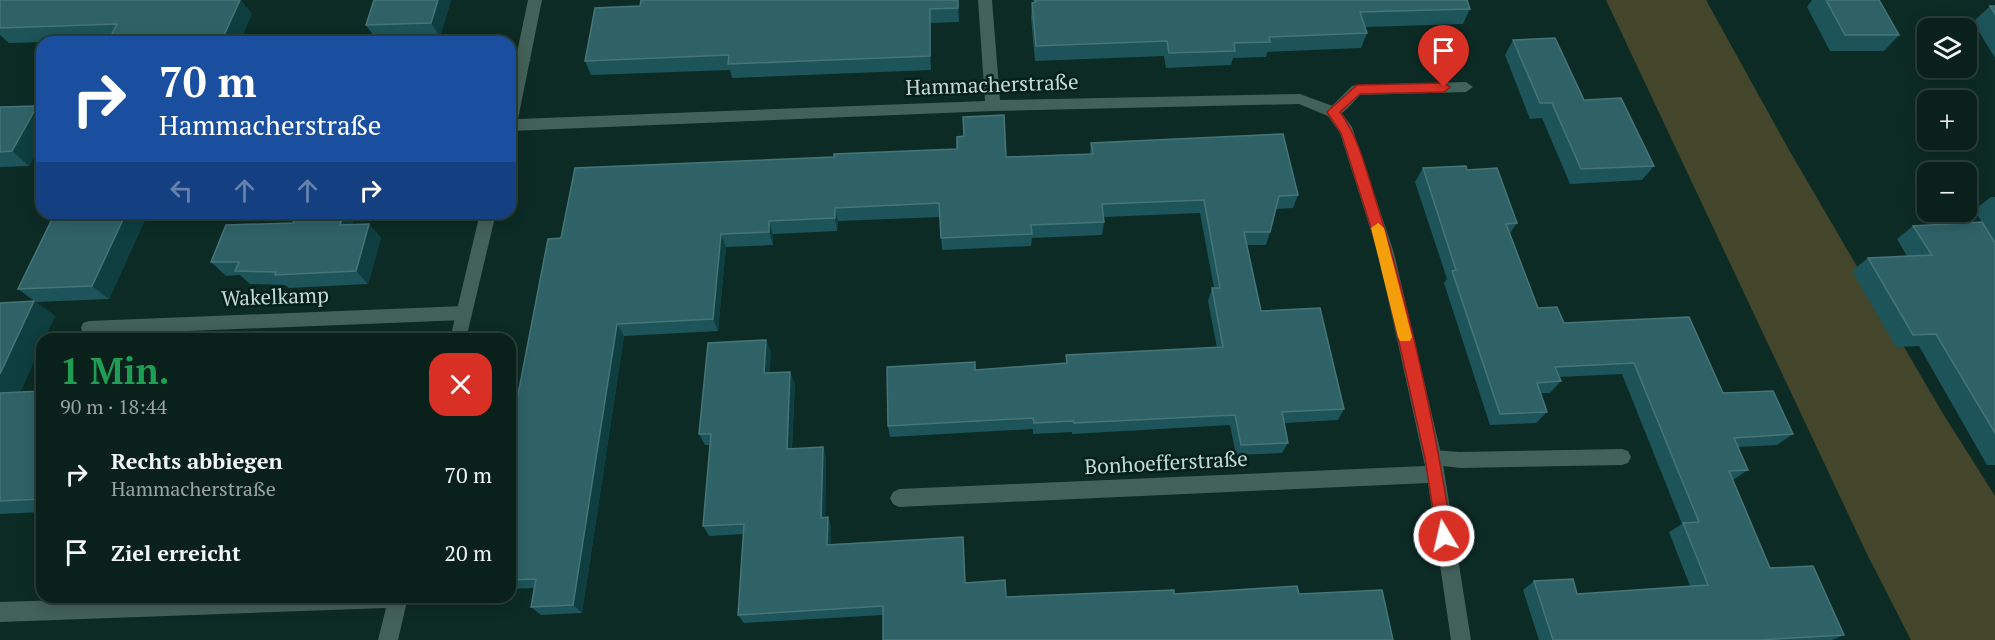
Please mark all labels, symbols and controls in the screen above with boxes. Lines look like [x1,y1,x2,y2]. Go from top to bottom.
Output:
map controls [1917,18,1977,222]
button: layers [1917,18,1977,78]
pin [1418,25,1469,87]
icon: arrive [1427,34,1460,67]
text: 70 m [159,53,257,109]
icon: right [60,60,138,138]
street label: Hammacherstraße [905,67,1079,101]
button: + [1917,90,1977,150]
text: Hammacherstraße [159,107,381,143]
button: − [1917,162,1977,222]
icon: left [165,174,198,207]
icon: ahead [228,174,261,207]
icon: ahead [291,174,324,207]
icon: right [354,174,387,207]
street label: Wakelkamp [221,280,329,312]
text: 1 Min. [60,347,169,394]
button: close [429,353,492,416]
text: 90 m · 18:44 [60,393,167,420]
street label: Bonhoefferstraße [1084,444,1248,480]
text: Rechts abbiegen [111,446,283,475]
icon: right [60,458,93,491]
text: 70 m [444,460,492,489]
text: Hammacherstraße [111,475,276,502]
position arrow [1412,504,1476,568]
icon: arrive [60,536,93,569]
text: Ziel erreicht [111,538,241,567]
text: 20 m [444,538,492,567]

